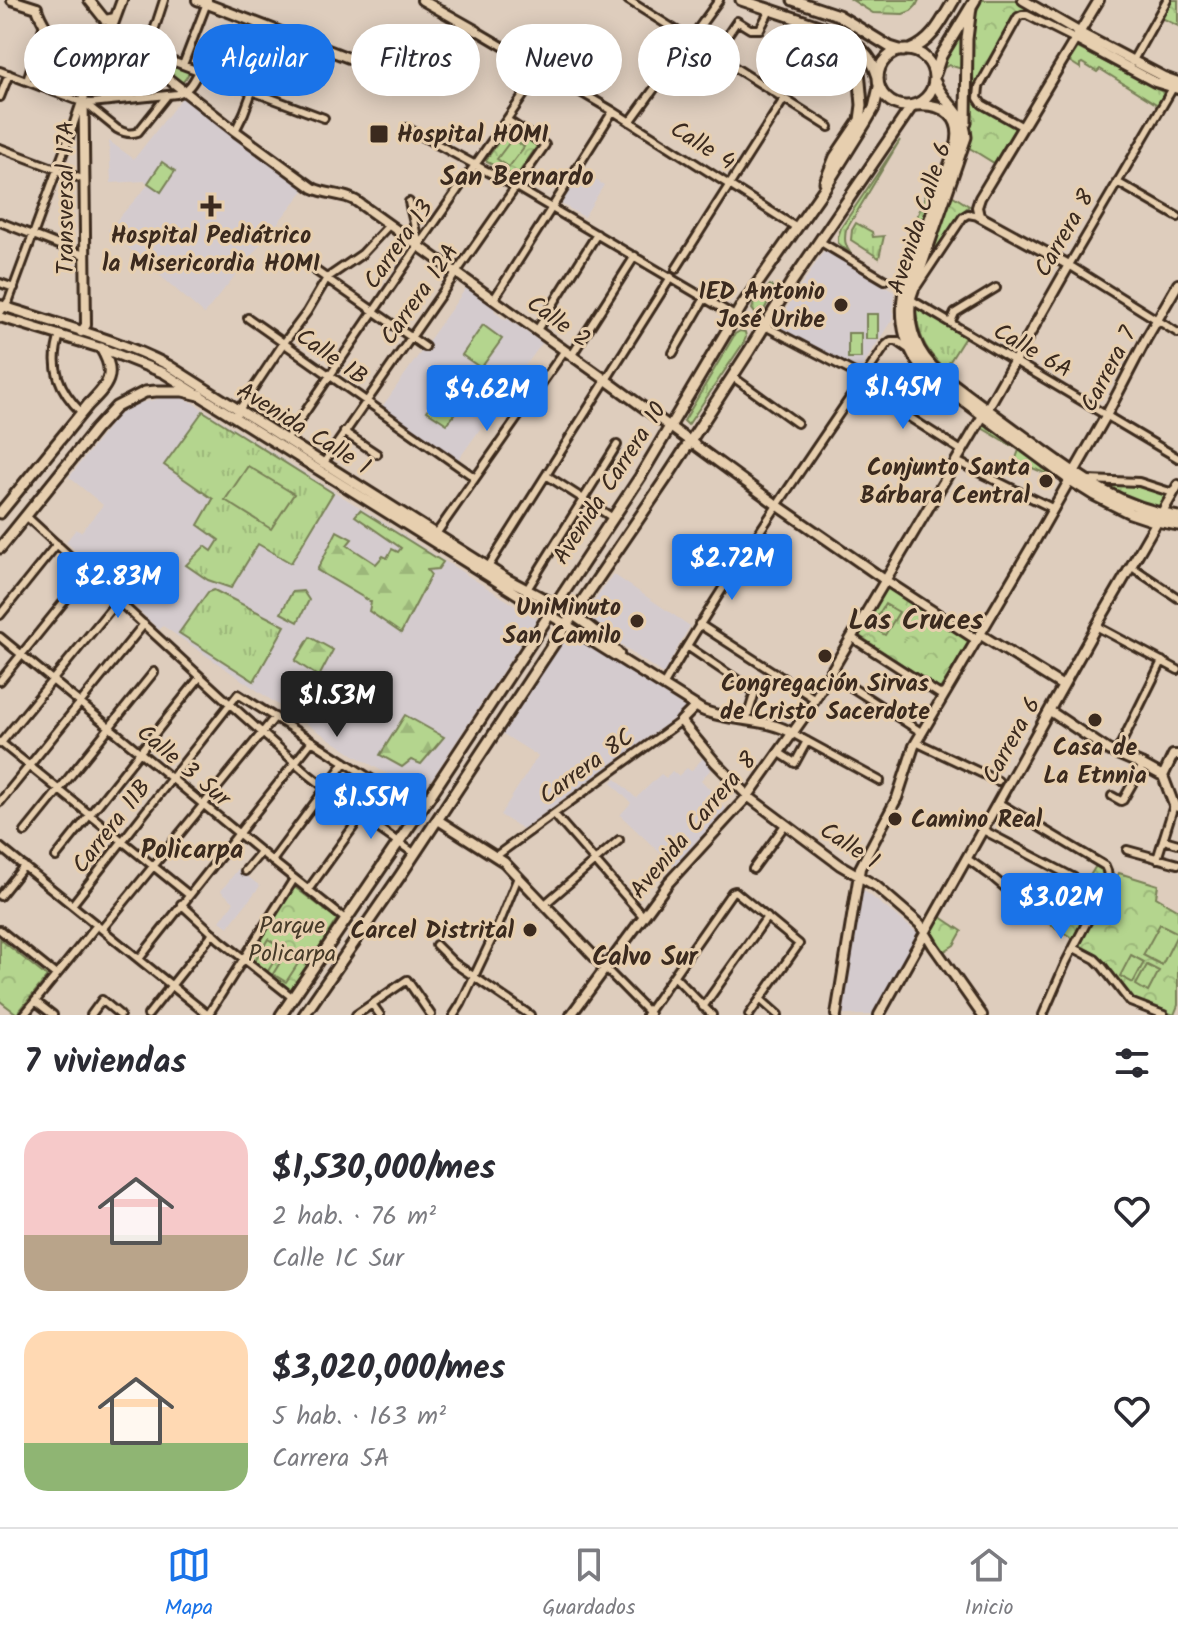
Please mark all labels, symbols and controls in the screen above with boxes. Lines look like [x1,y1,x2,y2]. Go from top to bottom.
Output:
chip: Comprar [24,24,177,96]
chip: Alquilar [193,24,335,96]
chip: Filtros [351,24,480,96]
chip: Nuevo [496,24,622,96]
chip: Piso [638,24,740,96]
chip: Casa [756,24,867,96]
street label: Calle 4 [662,111,743,182]
place label: Hospital HOMI [397,116,549,155]
street label: Transversal 17A [47,121,86,275]
marker: Hospital HOMI [368,123,390,145]
street label: Avenida Calle 6 [877,137,963,300]
district label: San Bernardo [440,157,594,199]
street label: Carrera 8 [1025,182,1106,285]
street label: Carrera 13 [354,192,445,298]
marker: Hospital Pediátrico la Misericordia HOMI [200,195,222,217]
place label: Hospital Pediátrico la Misericordia HOMI [102,217,320,284]
street label: Carrera 12A [371,236,470,354]
place label: IED Antonio José Uribe [698,273,825,340]
street label: Calle 2 [518,285,599,359]
marker: IED Antonio José Uribe [832,296,850,314]
street label: Calle 6A [985,313,1079,390]
street label: Calle 1B [287,318,375,396]
street label: Carrera 7 [1070,319,1149,420]
pin: $1.45M [838,363,968,431]
pin: $4.62M [422,365,552,433]
text: $1.45M [865,368,941,410]
text: $4.62M [445,370,529,412]
street label: Avenida Calle 1 [228,372,378,486]
street label: Avenida Carrera 10 [543,395,678,573]
place label: Conjunto Santa Bárbara Central [860,449,1031,516]
marker: Conjunto Santa Bárbara Central [1037,472,1055,490]
pin: $2.72M [667,534,797,602]
text: $2.72M [690,539,774,581]
pin: $2.83M [53,552,183,620]
text: $2.83M [75,557,161,599]
place label: UniMinuto San Camilo [503,589,621,656]
district label: Las Cruces [849,599,983,644]
marker: UniMinuto San Camilo [628,612,646,630]
marker: Congregación Sirvas de Cristo Sacerdote [816,647,834,665]
place label: Congregación Sirvas de Cristo Sacerdote [720,665,930,732]
pin: $1.53M [272,671,402,739]
text: $1.53M [299,676,375,718]
street label: Carrera 6 [972,690,1052,792]
marker: Casa de La Etnnia [1086,711,1104,729]
street label: Calle 3 Sur [127,715,241,819]
street label: Carrera 8C [531,719,643,815]
place label: Casa de La Etnnia [1043,729,1147,796]
street label: Avenida Carrera 8 [621,743,768,908]
street label: Carrera 11B [62,771,162,883]
pin: $1.55M [306,773,436,841]
text: $1.55M [333,778,409,820]
place label: Camino Real [911,801,1043,840]
marker: Camino Real [886,810,904,828]
street label: Calle 1 [811,812,887,880]
district label: Policarpa [141,830,243,872]
pin: $3.02M [996,873,1126,941]
text: $3.02M [1019,878,1103,920]
park label: Parque Policarpa [248,907,336,974]
place label: Carcel Distrital [351,912,515,951]
marker: Carcel Distrital [521,921,539,939]
district label: Calvo Sur [592,937,699,979]
text: 7 viviendas [24,1036,187,1090]
icon: filters [1110,1041,1154,1085]
text: $1,530,000/mes [272,1142,496,1196]
icon: home [88,1163,184,1259]
icon: heart [1110,1189,1154,1233]
text: 2 hab. · 76 m² [272,1196,436,1238]
text: Calle 1C Sur [272,1238,404,1280]
text: $3,020,000/mes [272,1342,505,1396]
icon: home [88,1363,184,1459]
icon: heart [1110,1389,1154,1433]
text: 5 hab. · 163 m² [272,1396,446,1438]
text: Carrera 5A [272,1438,390,1480]
tab: Mapa [165,1543,213,1626]
tab: Guardados [542,1543,635,1626]
tab: Inicio [965,1543,1013,1626]

